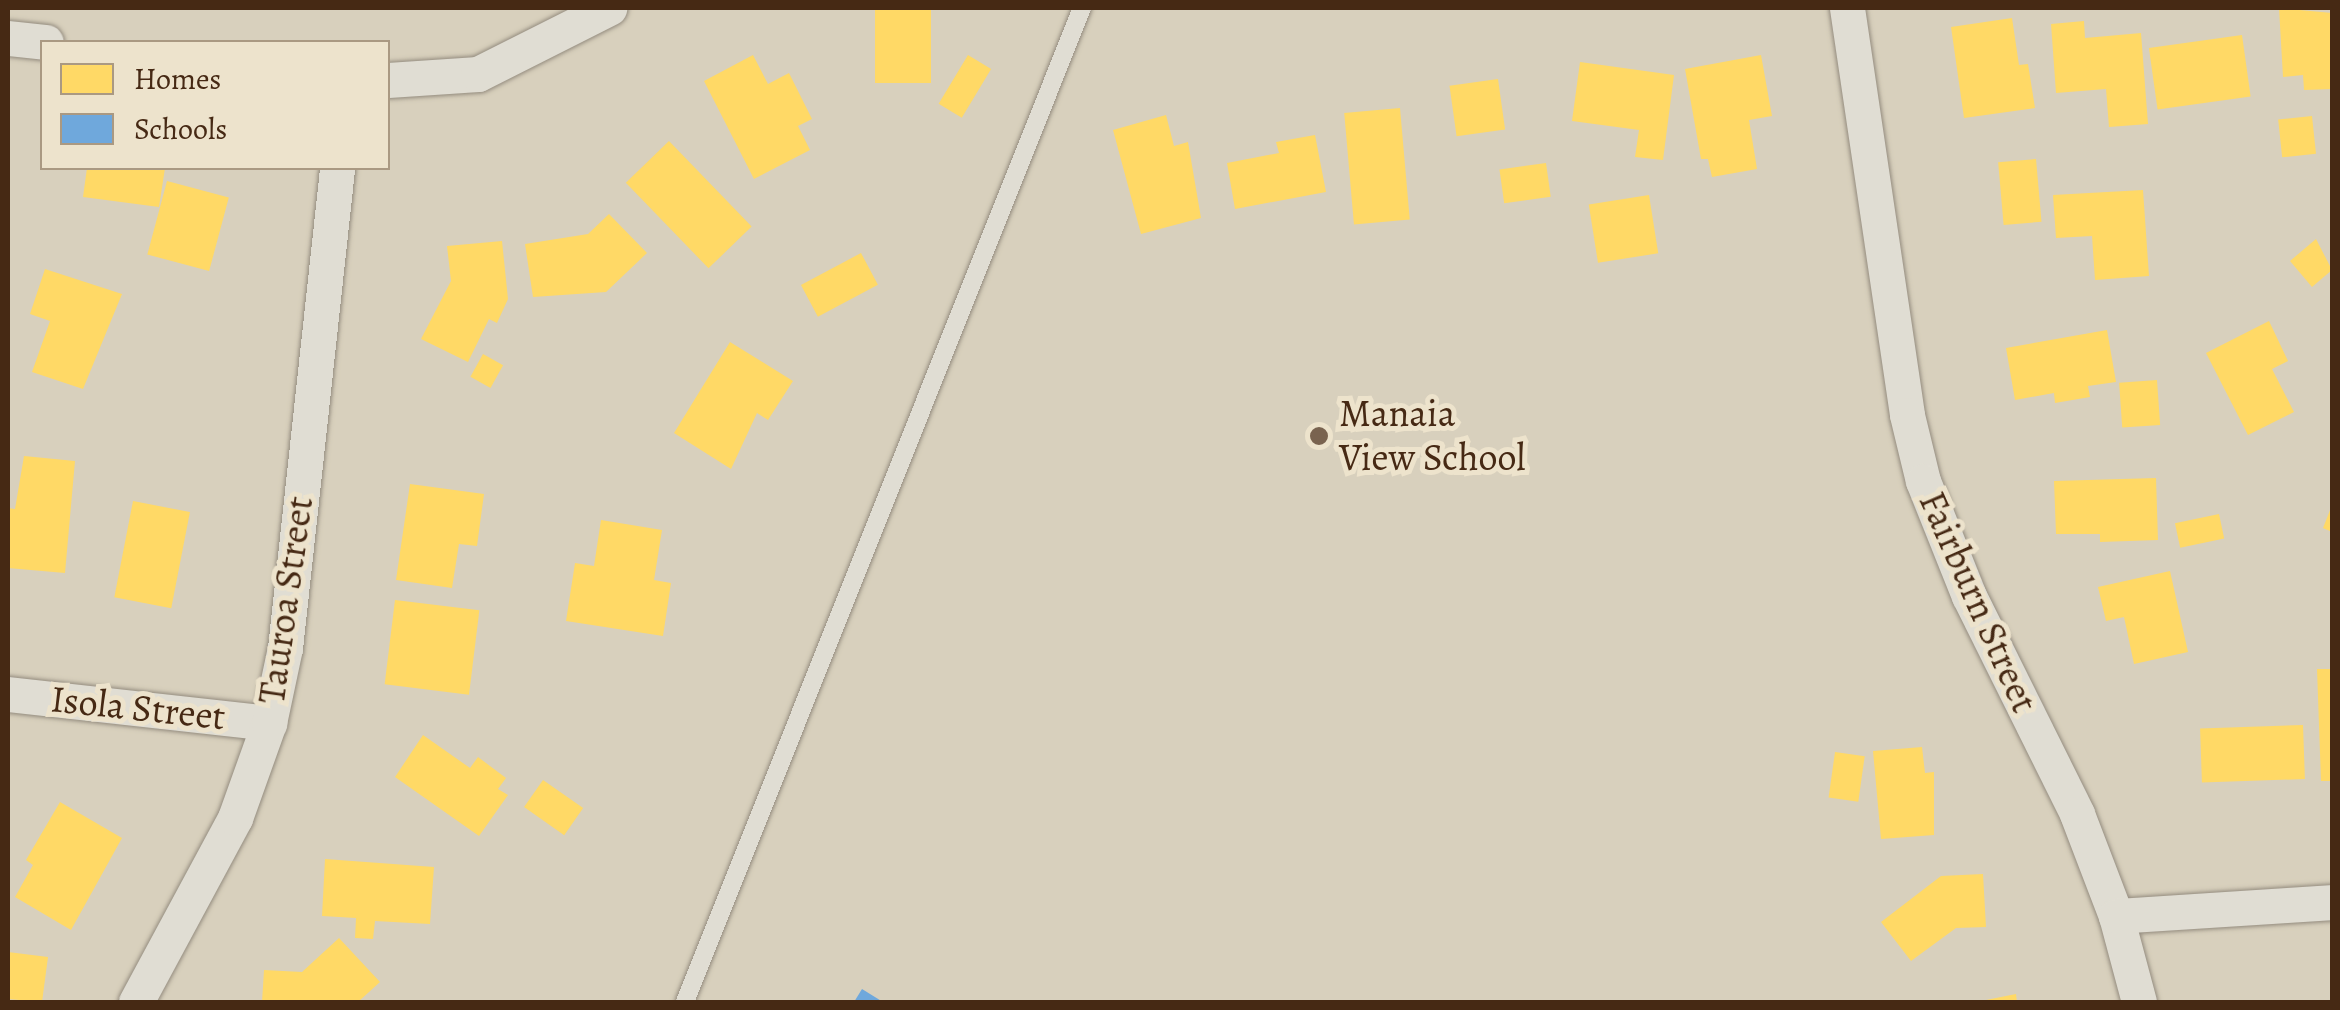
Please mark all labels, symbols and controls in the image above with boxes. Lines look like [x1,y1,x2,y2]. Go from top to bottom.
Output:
legend [40,40,390,170]
text: Homes [134,59,221,99]
text: Schools [134,109,227,149]
place label: Manaia View School [1339,391,1526,480]
marker: Manaia View School [1308,425,1330,447]
street label: Fairburn Street [1909,484,2047,720]
street label: Tauroa Street [249,493,323,707]
street label: Isola Street [49,676,227,740]

